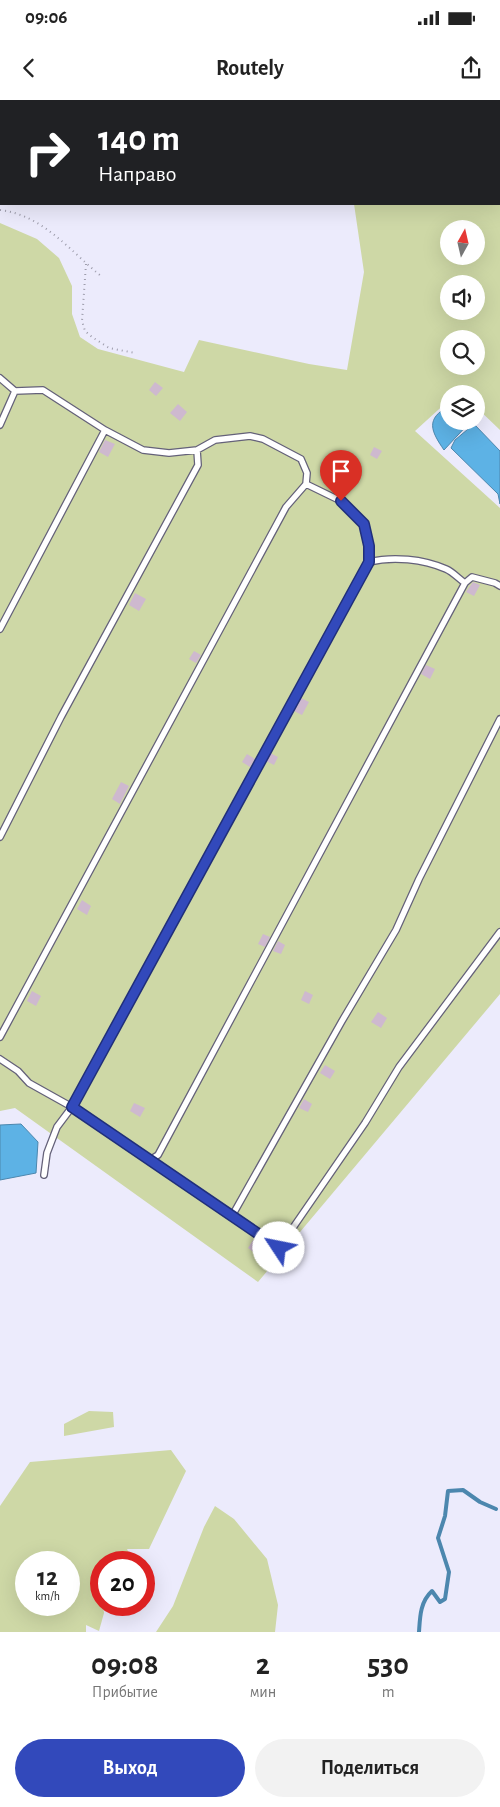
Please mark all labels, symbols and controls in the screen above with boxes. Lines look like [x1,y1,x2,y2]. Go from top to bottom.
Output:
text: 09:06 [25,8,68,27]
icon: back [15,54,43,82]
icon: share [457,54,485,82]
text: Routely [216,57,284,79]
icon: right [15,120,80,185]
text: 140 m [98,122,180,157]
text: Направо [98,163,176,185]
north arrow [440,220,485,265]
map controls [440,220,485,430]
button: sound [440,275,485,320]
button: search [440,330,485,375]
button: layers [440,385,485,430]
pin [320,450,362,501]
icon: arrive [327,457,355,485]
position arrow [252,1221,304,1273]
speed limit sign: 20 [90,1551,155,1616]
text: 12 [37,1565,58,1590]
text: km/h [35,1590,60,1602]
text: 09:08 [91,1650,159,1680]
text: 2 [256,1650,270,1680]
text: 530 [367,1650,409,1680]
text: Прибытие [92,1684,158,1700]
text: мин [250,1684,276,1700]
text: m [382,1684,395,1700]
button: Выход [15,1739,245,1797]
button: Поделиться [255,1739,485,1797]

